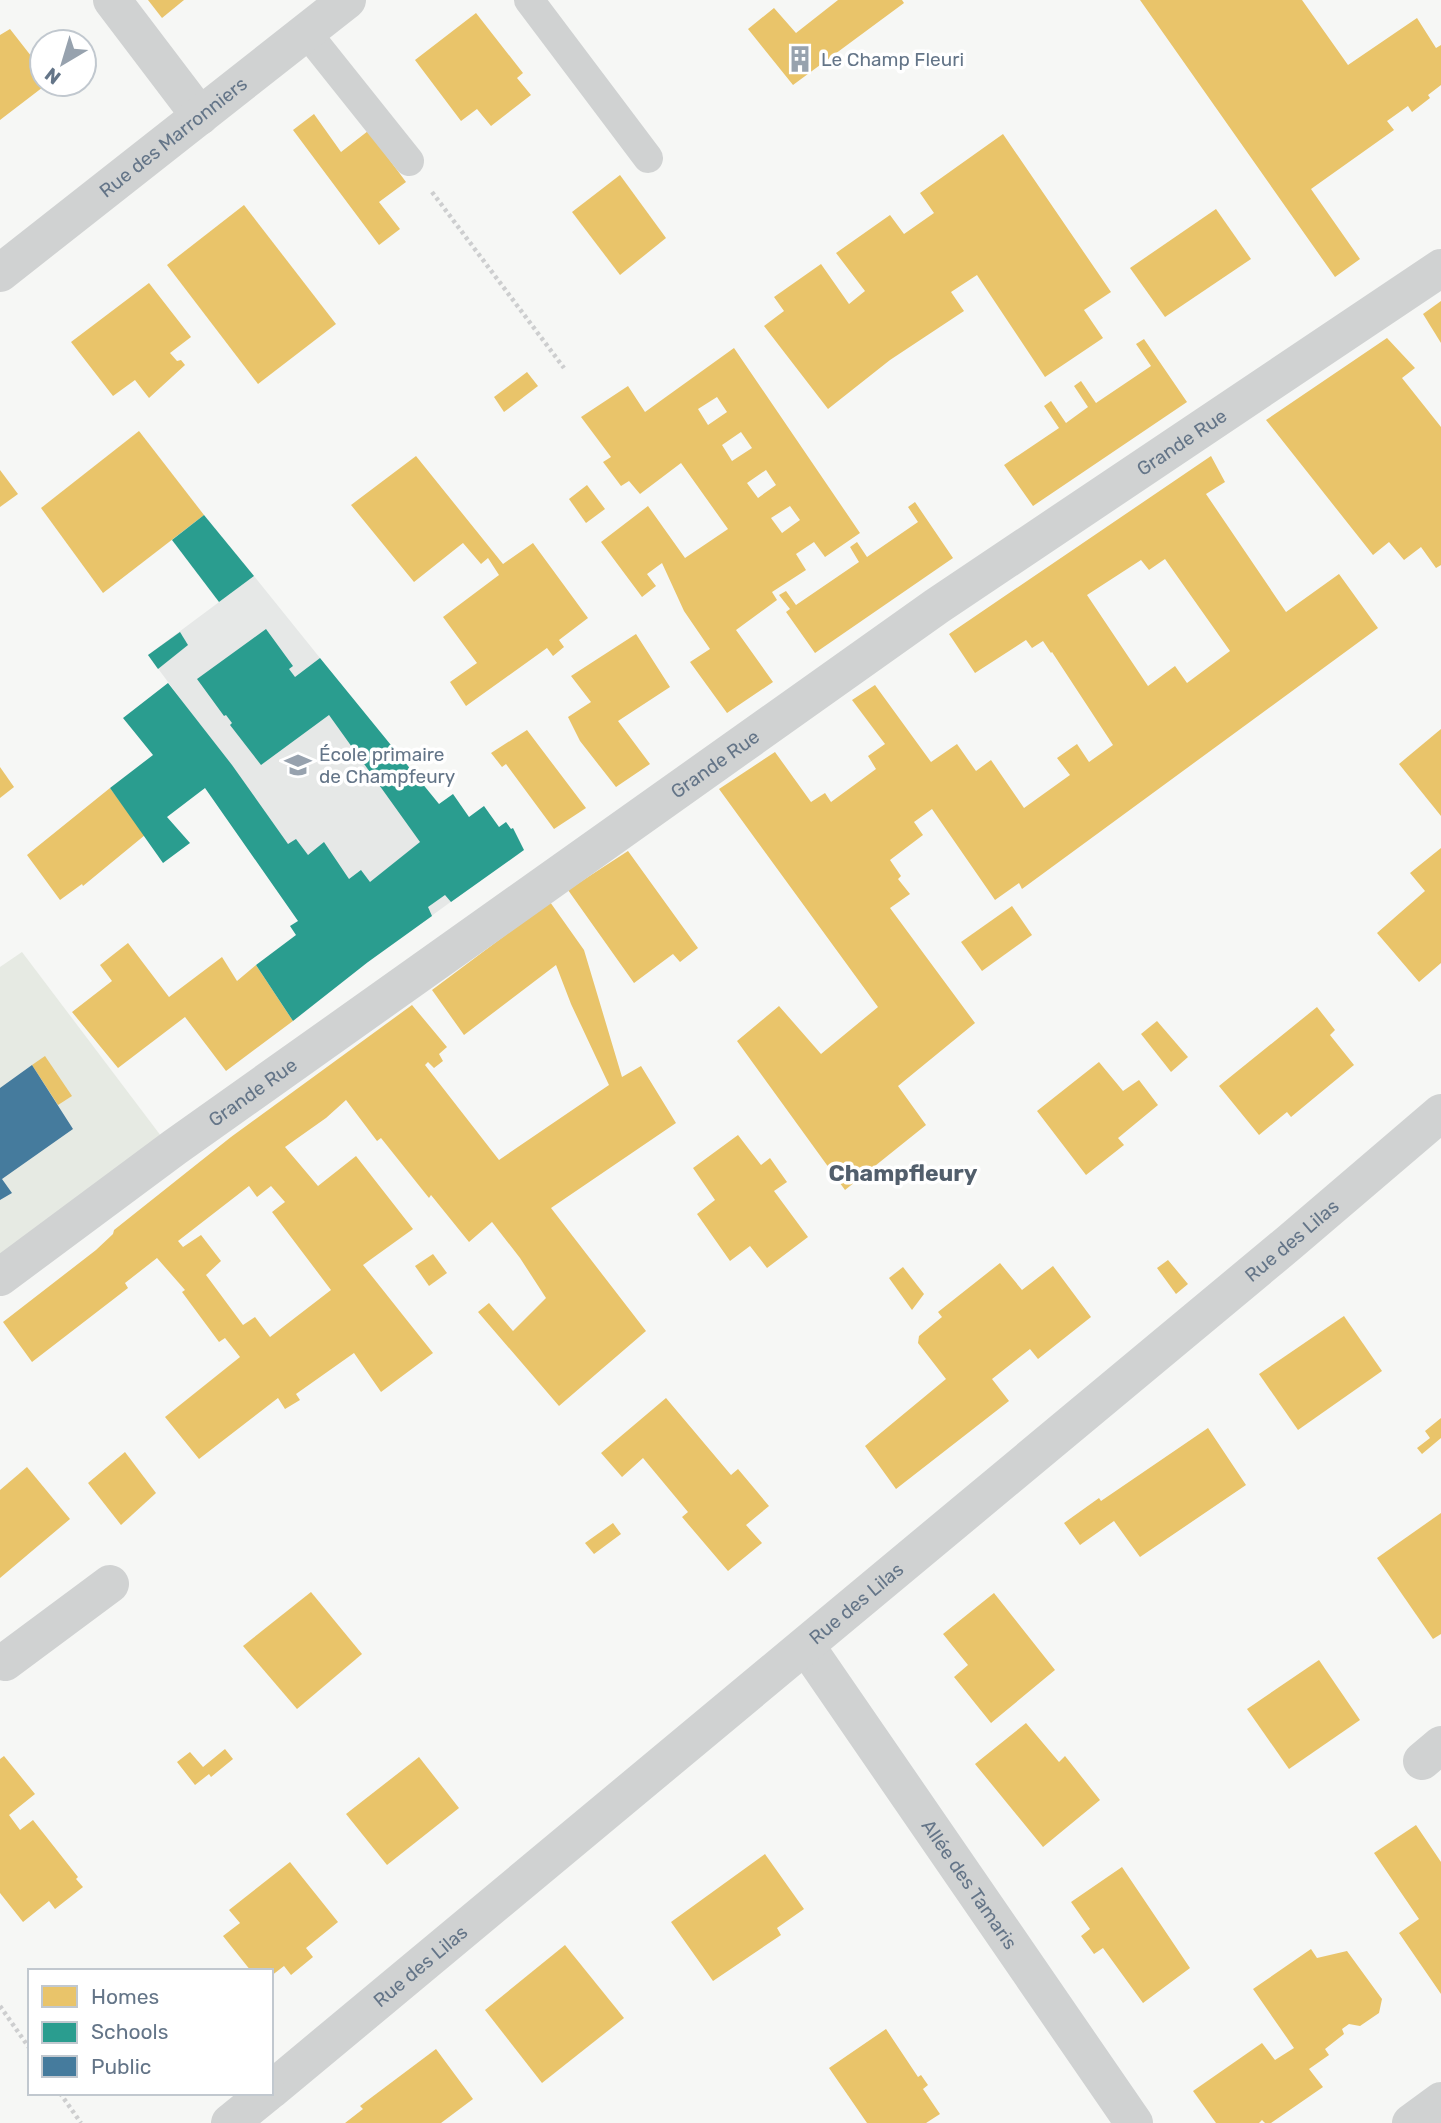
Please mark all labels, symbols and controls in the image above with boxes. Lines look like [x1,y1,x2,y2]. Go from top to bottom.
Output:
north arrow [28,28,98,98]
building icon: Le Champ Fleuri [785,44,815,74]
place label: Le Champ Fleuri [821,48,964,71]
text: N [40,63,65,89]
street label: Rue des Marronniers [94,72,251,202]
street label: Grande Rue [1132,404,1231,480]
street label: Grande Rue [666,725,764,803]
place label: École primaire de Champfeury [319,743,455,788]
school or university icon: École primaire de Champfeury [283,750,313,780]
street label: Grande Rue [204,1053,301,1131]
district label: Champfleury [829,1159,978,1187]
street label: Rue des Lilas [1240,1194,1343,1286]
street label: Rue des Lilas [804,1557,908,1649]
street label: Allée des Tamaris [917,1815,1022,1953]
street label: Rue des Lilas [368,1920,472,2012]
legend [28,1969,273,2095]
text: Homes [91,1984,159,2009]
text: Schools [91,2019,168,2044]
text: Public [91,2054,151,2079]

